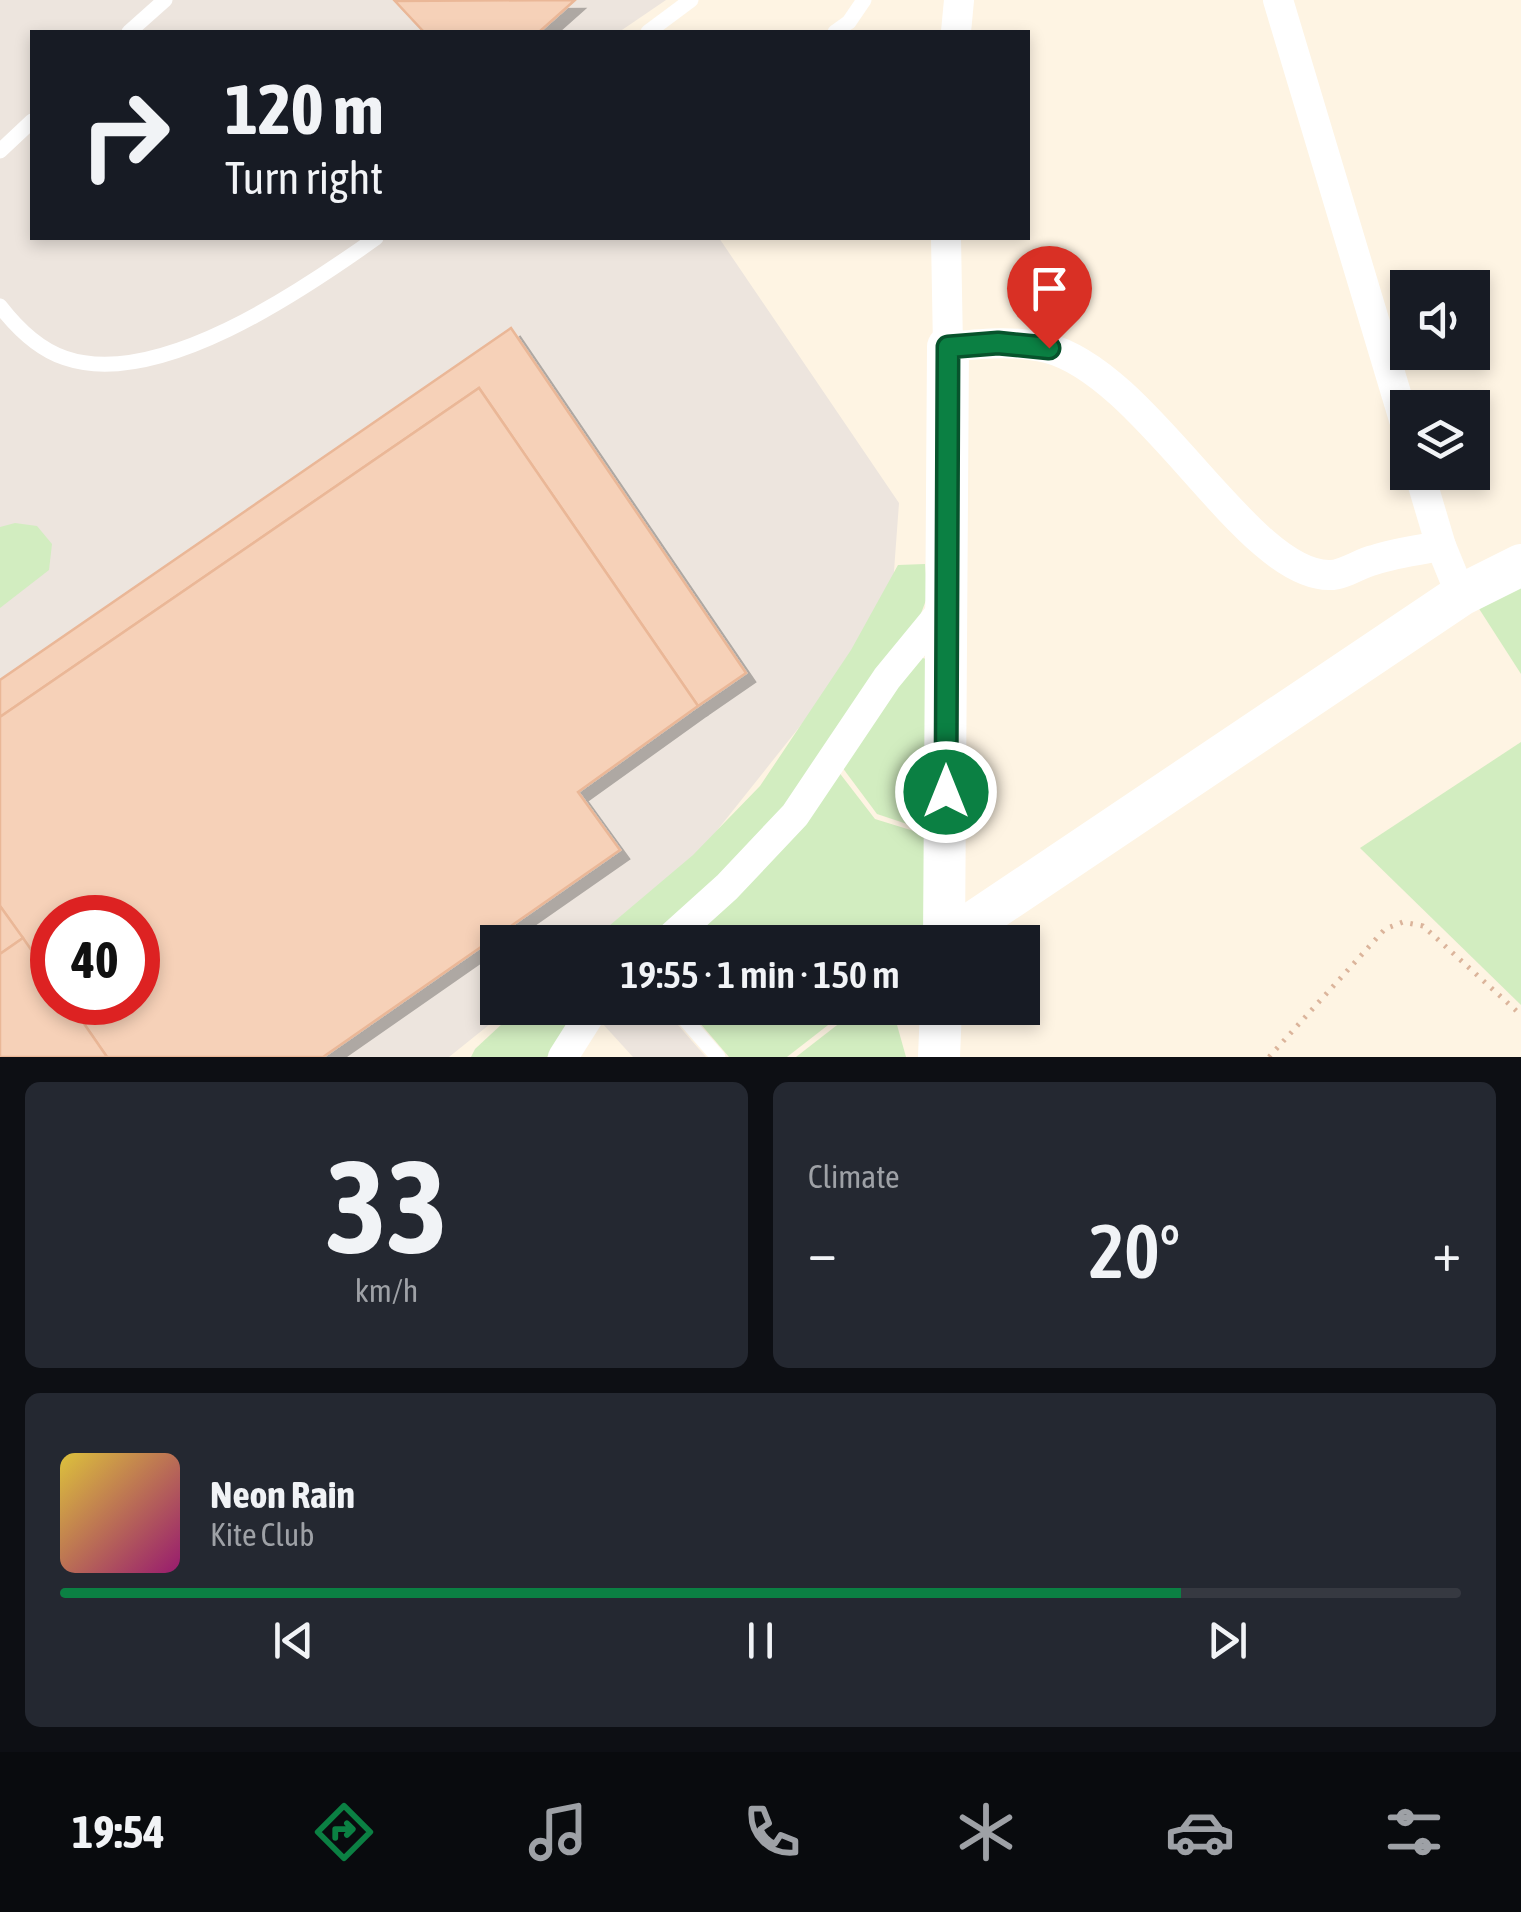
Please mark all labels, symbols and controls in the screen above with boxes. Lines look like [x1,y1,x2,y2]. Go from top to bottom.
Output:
text: 120 m [225,69,384,149]
icon: right [60,70,190,200]
text: Turn right [225,152,383,204]
pin [1007,246,1092,349]
icon: arrive [1022,261,1077,316]
map controls [1390,270,1490,490]
button: sound [1390,270,1490,370]
button: layers [1390,390,1490,490]
position arrow [894,740,998,844]
speed limit sign: 40 [30,895,160,1025]
text: 19:55 · 1 min · 150 m [620,953,900,996]
text: 33 [325,1132,448,1281]
text: Climate [808,1158,900,1195]
text: 20° [1089,1208,1180,1294]
text: − [808,1220,837,1283]
text: + [1432,1220,1461,1283]
text: km/h [355,1272,418,1309]
text: Neon Rain [210,1473,355,1516]
text: Kite Club [210,1516,314,1553]
icon: previous [266,1613,321,1668]
icon: pause [733,1613,788,1668]
icon: next [1200,1613,1255,1668]
icon: directions [309,1797,379,1867]
icon: music [523,1797,593,1867]
icon: phone [737,1797,807,1867]
icon: climate [951,1797,1021,1867]
icon: car [1165,1797,1235,1867]
icon: filters [1379,1797,1449,1867]
text: 19:54 [72,1806,165,1858]

